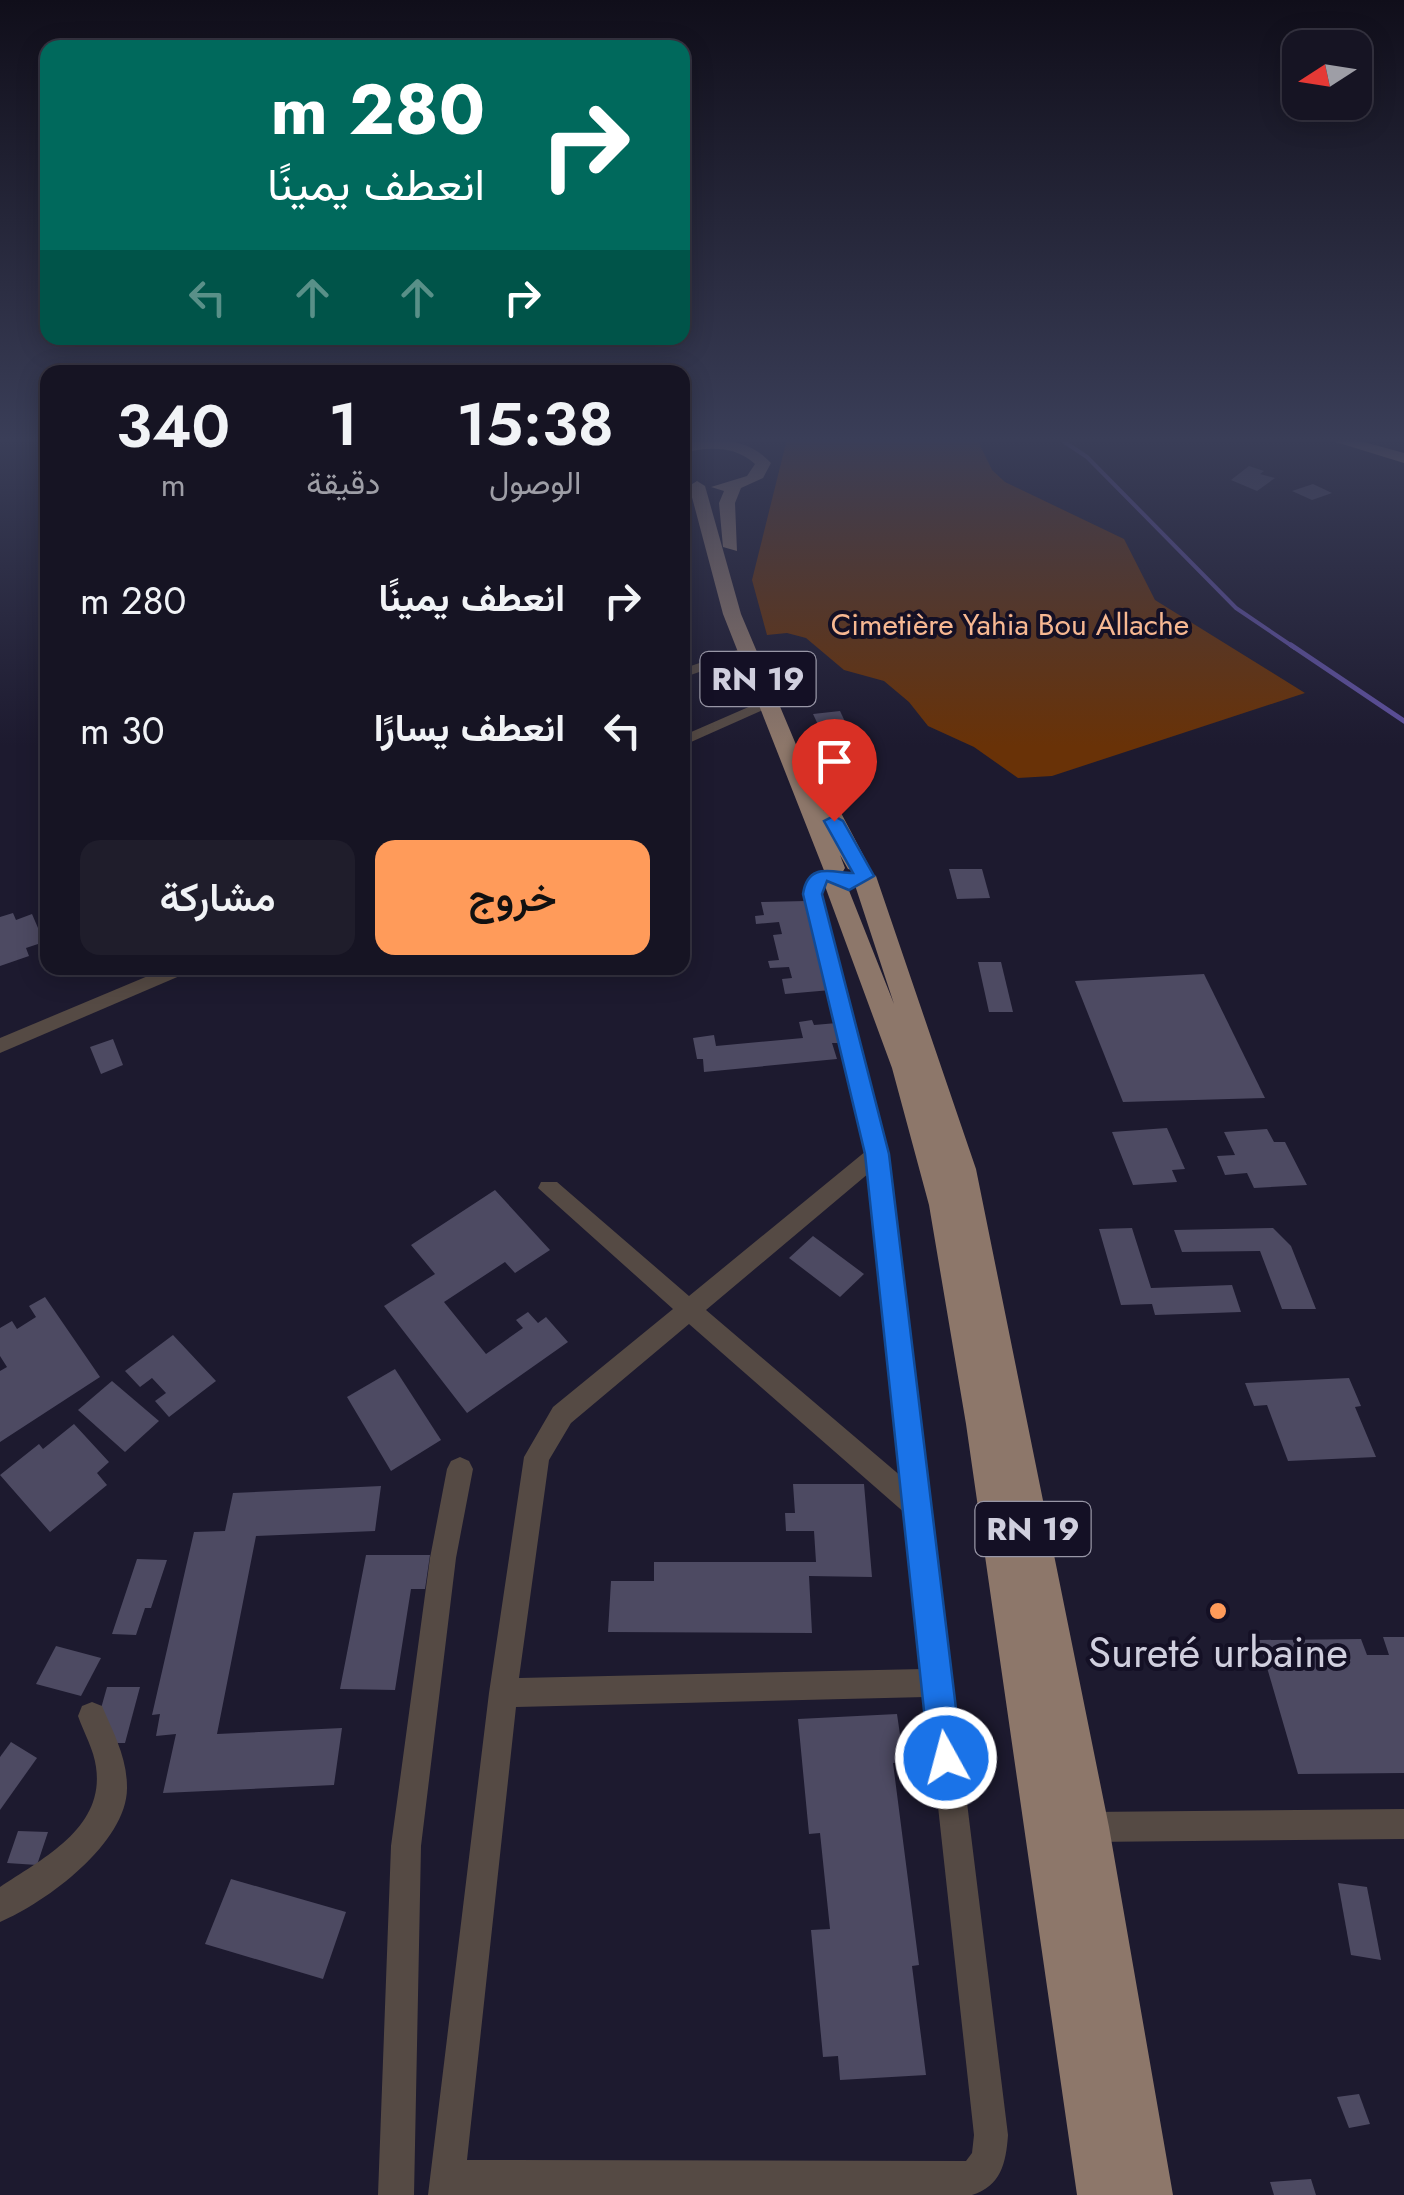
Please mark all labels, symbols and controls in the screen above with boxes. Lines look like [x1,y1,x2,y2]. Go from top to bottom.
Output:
north arrow [1282,30,1372,120]
map controls [1282,30,1372,120]
text: 280 m [270,59,485,160]
icon: right [520,80,650,210]
text: انعطف يمينًا [267,152,485,217]
icon: left [180,270,235,325]
icon: ahead [285,270,340,325]
icon: ahead [390,270,445,325]
icon: right [495,270,550,325]
text: 1 [329,381,358,468]
text: 15:38 [456,381,614,468]
text: 340 [116,383,230,470]
text: دقيقة [306,460,380,506]
text: الوصول [489,460,581,506]
text: m [161,462,186,508]
text: انعطف يمينًا [378,570,565,625]
text: 280 m [80,573,186,628]
icon: right [595,573,650,628]
park label: Cimetière Yahia Bou Allache [831,603,1189,646]
road number: RN 19 [700,652,816,706]
text: انعطف يسارًا [374,700,565,755]
text: 30 m [80,703,165,758]
icon: left [595,703,650,758]
pin [792,719,877,822]
icon: arrive [807,734,862,789]
button: مشاركة [80,840,355,955]
button: خروج [375,840,650,955]
road number: RN 19 [976,1502,1090,1556]
marker: Sureté urbaine [1207,1600,1229,1622]
place label: Sureté urbaine [1088,1622,1348,1683]
position arrow [894,1706,998,1810]

